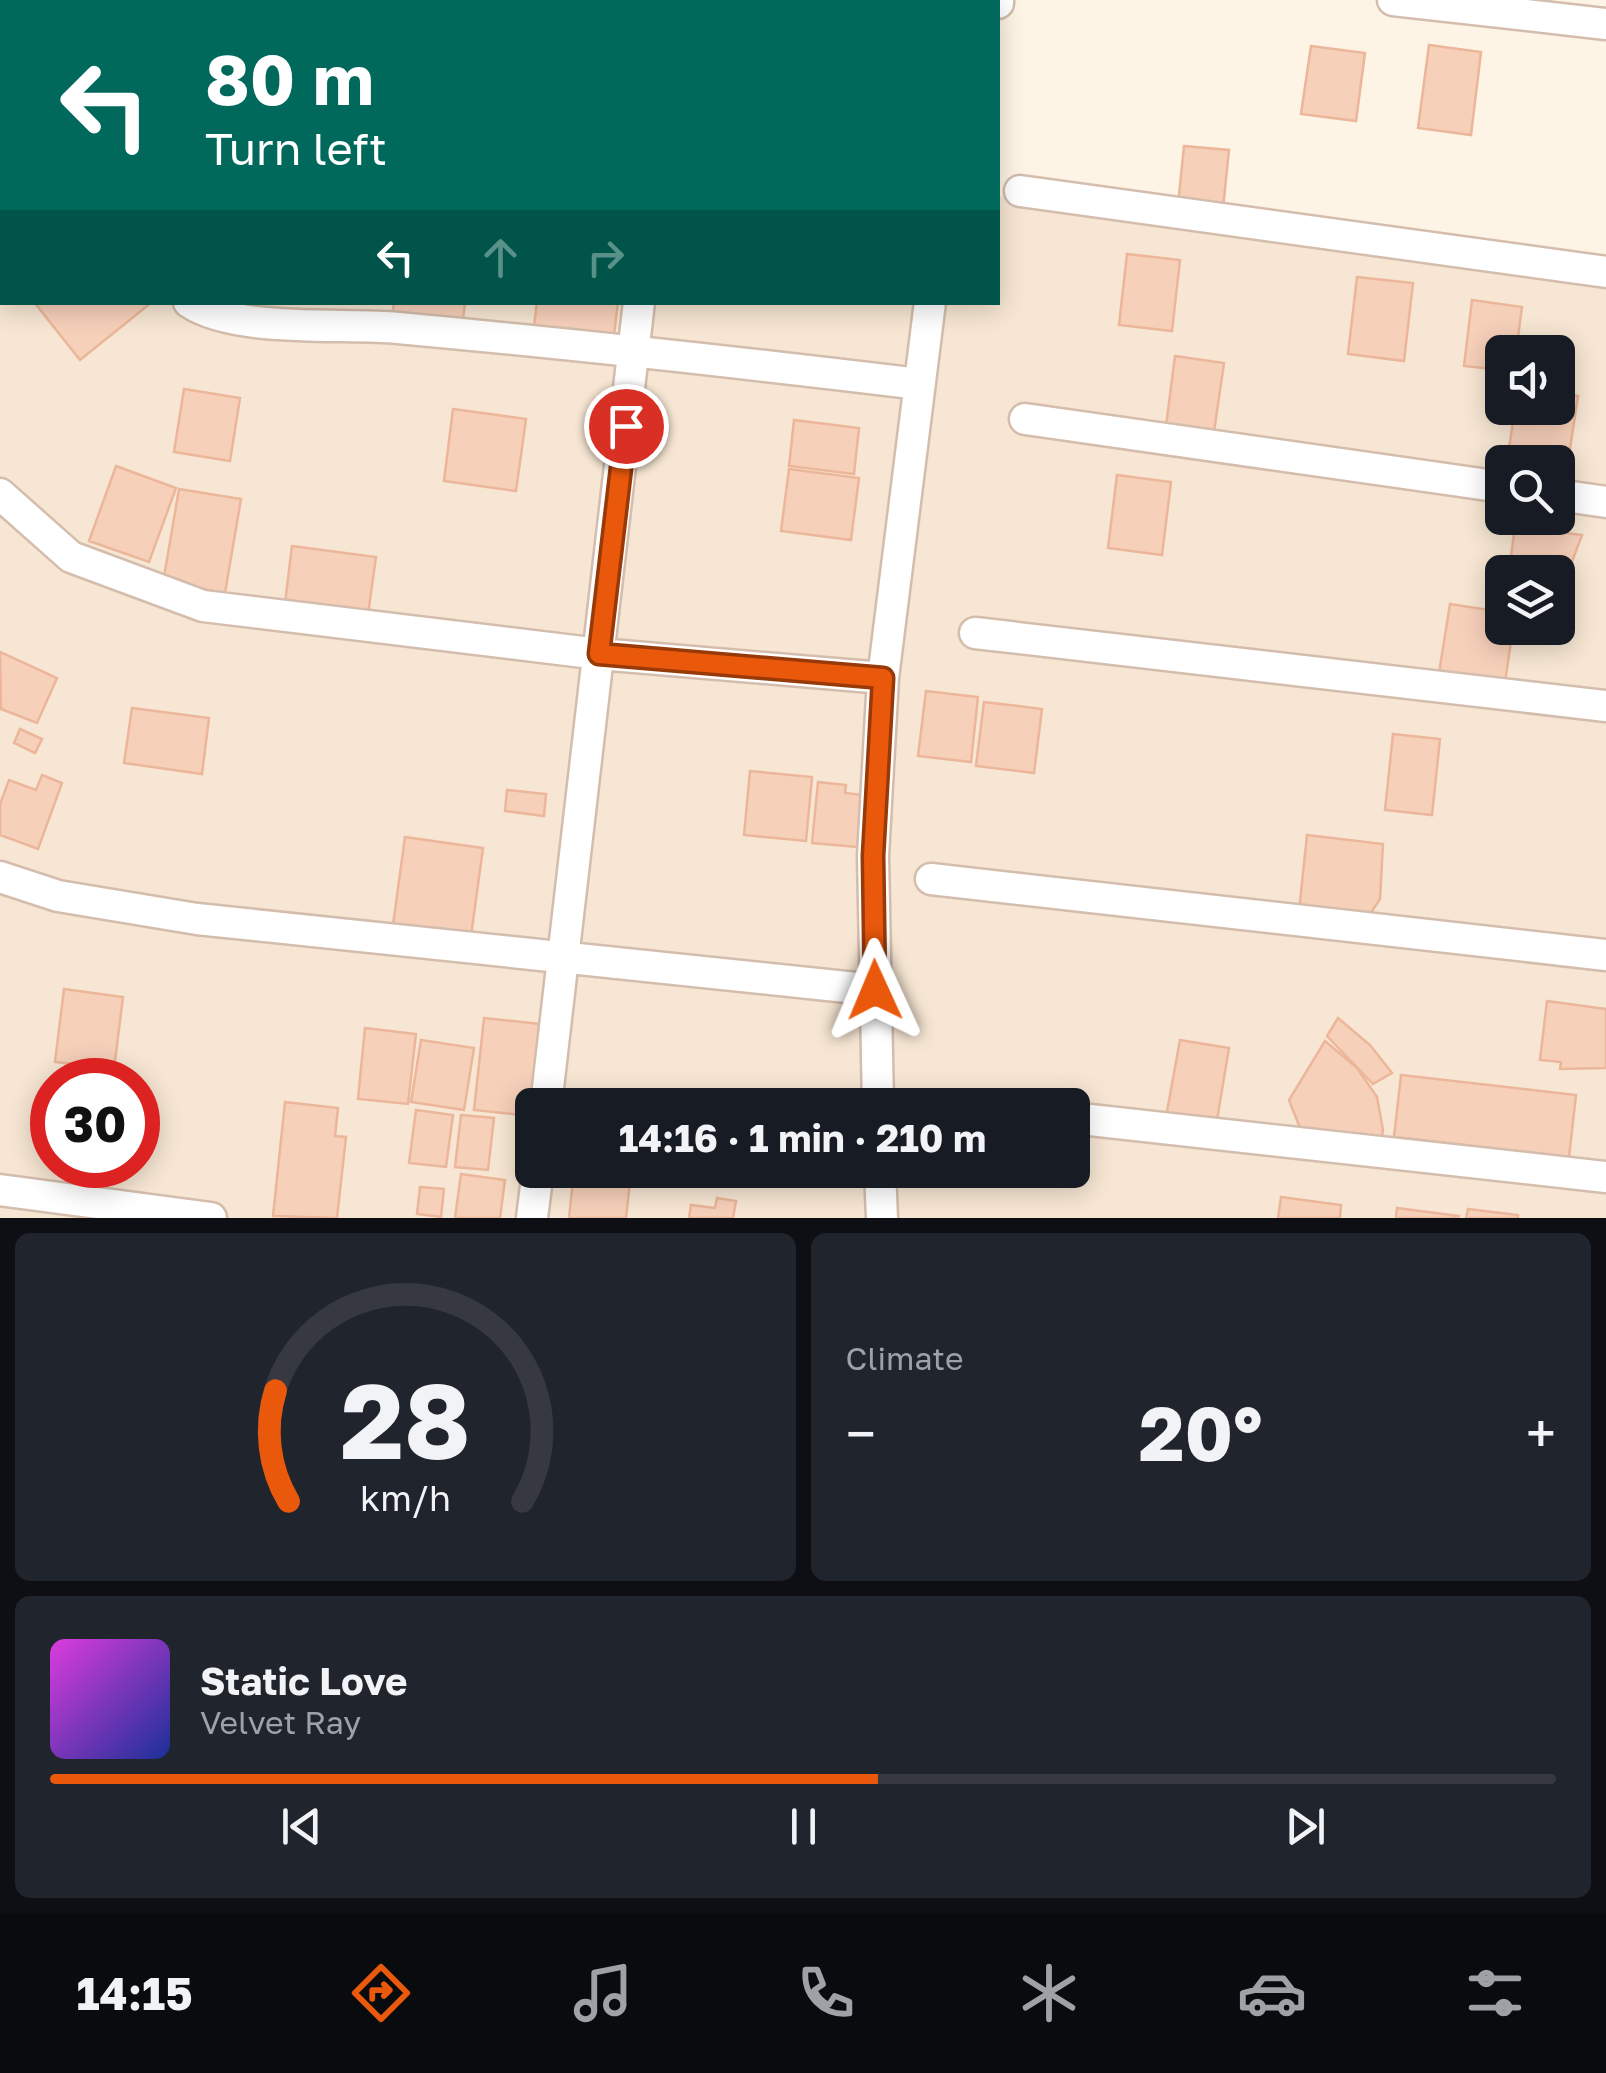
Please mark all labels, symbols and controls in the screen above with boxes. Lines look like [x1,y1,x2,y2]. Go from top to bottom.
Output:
text: 80 m [205,36,374,120]
icon: left [40,40,170,170]
text: Turn left [205,121,387,175]
icon: left [368,230,423,285]
icon: ahead [473,230,528,285]
icon: right [578,230,633,285]
map controls [1485,335,1575,645]
button: sound [1485,335,1575,425]
pin [584,384,669,469]
icon: arrive [599,399,654,454]
button: search [1485,445,1575,535]
button: layers [1485,555,1575,645]
position arrow [823,938,927,1042]
speed limit sign: 30 [30,1058,160,1188]
text: 14:16 · 1 min · 210 m [619,1115,986,1160]
text: Climate [846,1339,964,1377]
text: 28 [340,1357,470,1482]
text: 20° [1139,1387,1263,1478]
text: − [846,1400,876,1466]
text: + [1526,1400,1556,1466]
text: km/h [360,1476,451,1519]
text: Static Love [200,1658,407,1703]
text: Velvet Ray [200,1703,361,1741]
icon: previous [274,1799,329,1854]
icon: pause [776,1799,831,1854]
icon: next [1278,1799,1333,1854]
icon: directions [346,1958,416,2028]
icon: music [568,1958,638,2028]
icon: phone [791,1958,861,2028]
icon: climate [1014,1958,1084,2028]
icon: car [1237,1958,1307,2028]
icon: filters [1460,1958,1530,2028]
text: 14:15 [76,1966,193,2020]

